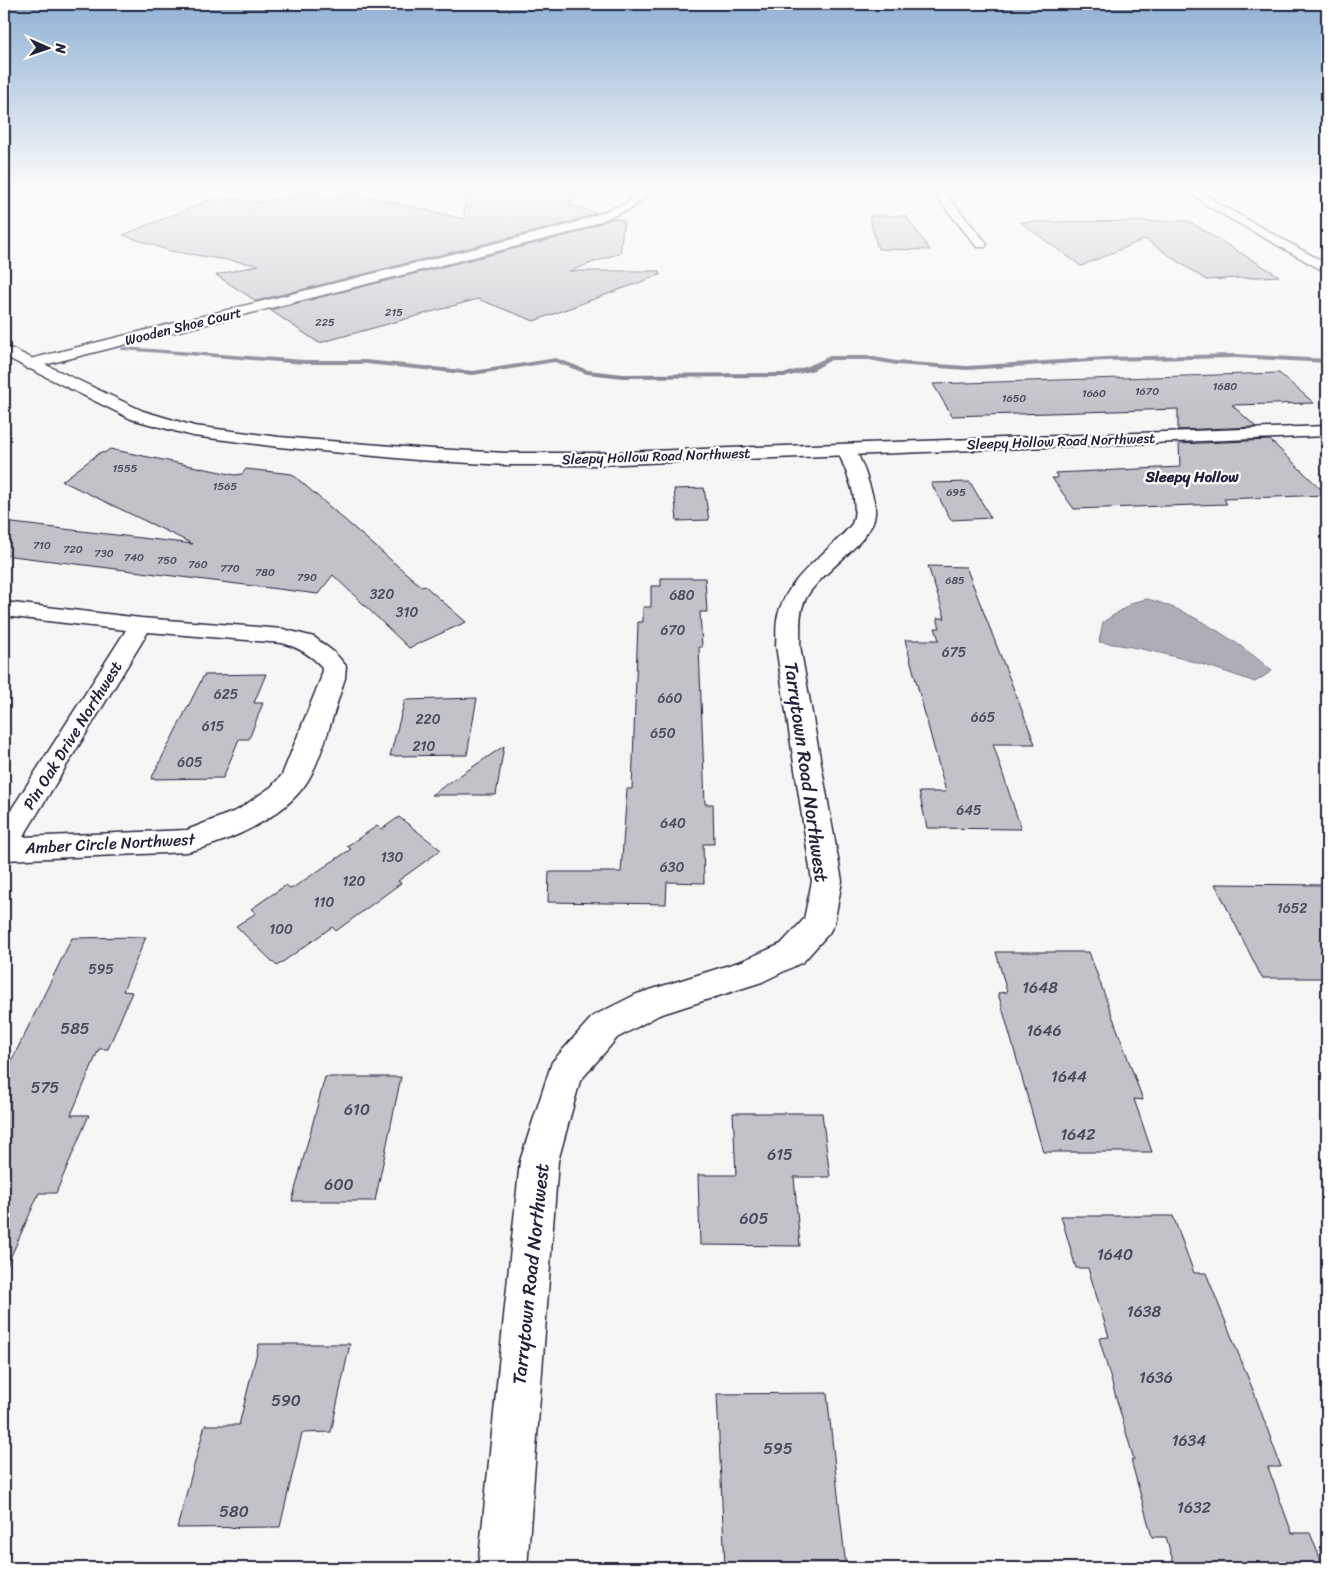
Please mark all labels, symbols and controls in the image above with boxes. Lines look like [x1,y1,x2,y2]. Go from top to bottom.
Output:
north arrow [22,22,72,72]
text: N [48,42,73,54]
street label: Wooden Shoe Court [122,300,244,353]
house number: 215 [385,303,403,322]
house number: 225 [315,313,335,332]
house number: 1680 [1213,377,1237,396]
house number: 1670 [1135,382,1159,401]
house number: 1660 [1082,384,1106,403]
house number: 1650 [1002,389,1026,408]
street label: Sleepy Hollow Road Northwest [966,426,1156,457]
street label: Sleepy Hollow Road Northwest [561,441,751,472]
house number: 1555 [113,459,138,478]
district label: Sleepy Hollow [1144,464,1239,490]
house number: 1565 [213,477,237,496]
house number: 695 [946,483,966,502]
house number: 710 [33,536,51,555]
house number: 720 [63,540,83,559]
house number: 730 [94,544,114,563]
house number: 740 [124,548,144,567]
house number: 750 [157,551,177,570]
house number: 760 [188,555,208,574]
house number: 770 [220,559,240,578]
house number: 780 [255,563,275,582]
house number: 790 [297,568,317,587]
house number: 685 [945,571,965,590]
house number: 320 [370,582,394,607]
house number: 680 [669,583,695,608]
house number: 310 [396,600,418,625]
house number: 670 [661,618,686,643]
house number: 675 [942,640,967,665]
street label: Pin Oak Drive Northwest [15,655,130,816]
street label: Tarrytown Road Northwest [775,660,838,884]
house number: 625 [214,682,239,707]
house number: 660 [658,686,683,711]
house number: 665 [971,705,996,730]
house number: 220 [415,707,441,732]
house number: 615 [202,714,225,739]
house number: 650 [650,721,676,746]
house number: 210 [413,734,436,759]
house number: 605 [177,750,203,775]
house number: 645 [956,798,982,823]
house number: 640 [660,811,686,836]
street label: Amber Circle Northwest [23,825,196,862]
house number: 130 [381,845,403,870]
house number: 630 [660,855,684,880]
house number: 120 [343,869,366,894]
house number: 110 [314,890,335,915]
house number: 1652 [1277,896,1307,921]
house number: 100 [269,917,293,942]
house number: 595 [88,957,114,982]
house number: 1648 [1022,973,1058,1002]
house number: 585 [60,1014,90,1043]
house number: 1646 [1026,1016,1062,1045]
house number: 1644 [1051,1062,1087,1091]
house number: 575 [31,1073,60,1102]
house number: 610 [344,1095,370,1124]
house number: 1642 [1060,1120,1096,1149]
house number: 615 [767,1140,793,1169]
street label: Tarrytown Road Northwest [502,1162,559,1386]
house number: 600 [324,1170,354,1199]
house number: 605 [740,1204,769,1233]
house number: 1640 [1097,1240,1133,1269]
house number: 1638 [1127,1297,1162,1326]
house number: 1636 [1139,1363,1173,1392]
house number: 590 [271,1386,301,1415]
house number: 1634 [1172,1426,1206,1455]
house number: 595 [763,1434,793,1463]
house number: 1632 [1177,1493,1211,1522]
house number: 580 [219,1497,249,1526]

